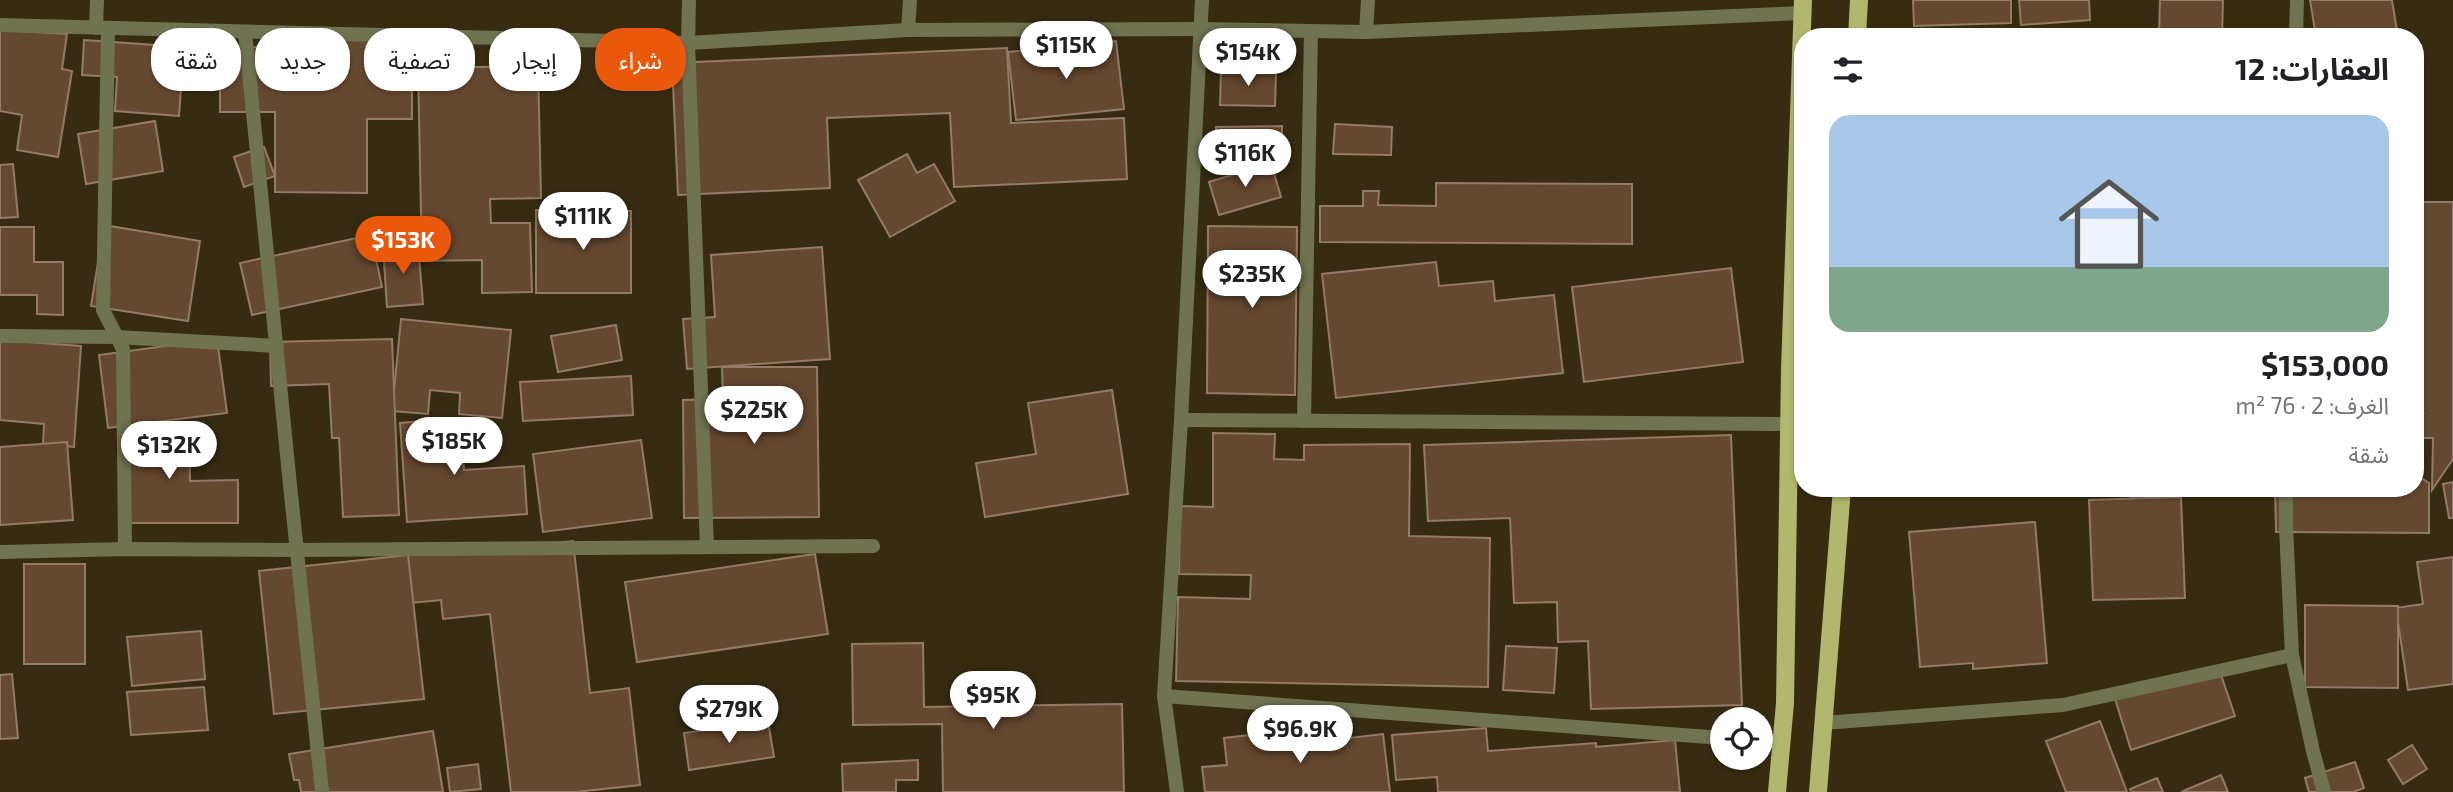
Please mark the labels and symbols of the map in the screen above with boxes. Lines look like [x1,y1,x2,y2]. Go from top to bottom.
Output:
pin: $115K [1017,22,1115,81]
pin: $154K [1199,28,1297,88]
pin: $116K [1196,130,1294,189]
pin: $111K [534,192,632,252]
pin: $153K [354,216,452,276]
pin: $235K [1203,250,1301,310]
pin: $225K [705,386,803,446]
pin: $185K [405,418,503,477]
pin: $132K [120,421,218,481]
pin: $95K [952,672,1034,731]
pin: $279K [680,686,778,745]
pin: $96.9K [1243,706,1357,765]

